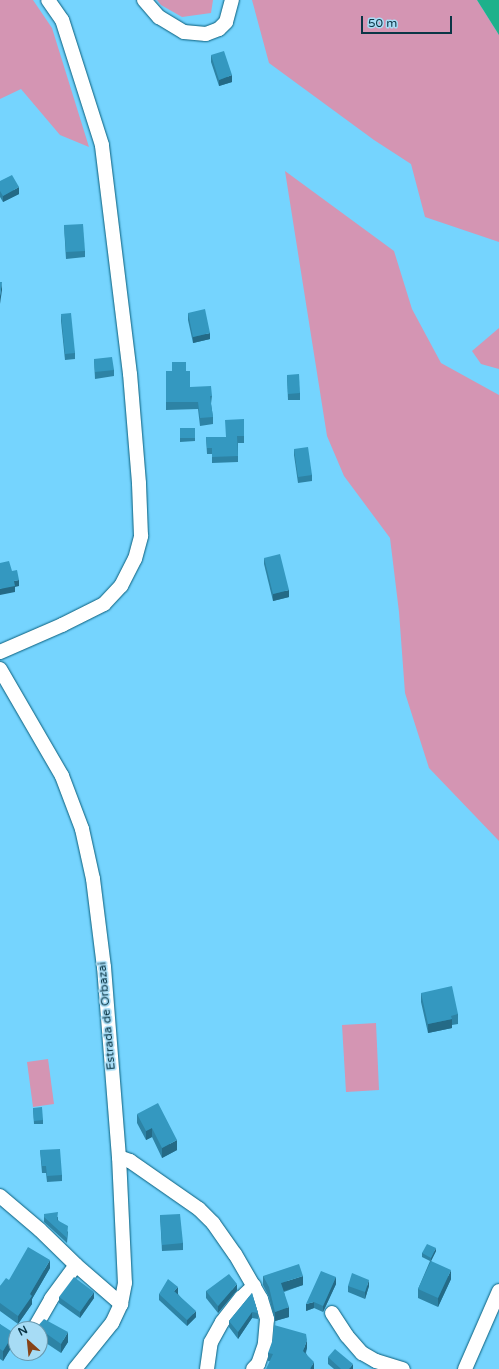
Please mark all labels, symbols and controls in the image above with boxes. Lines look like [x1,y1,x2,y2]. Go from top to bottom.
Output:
scale bar [363,8,454,34]
text: 50 m [368,16,397,30]
street label: Estrada de Orbazai [95,961,119,1071]
north arrow [8,1321,48,1361]
text: N [16,1323,30,1339]

